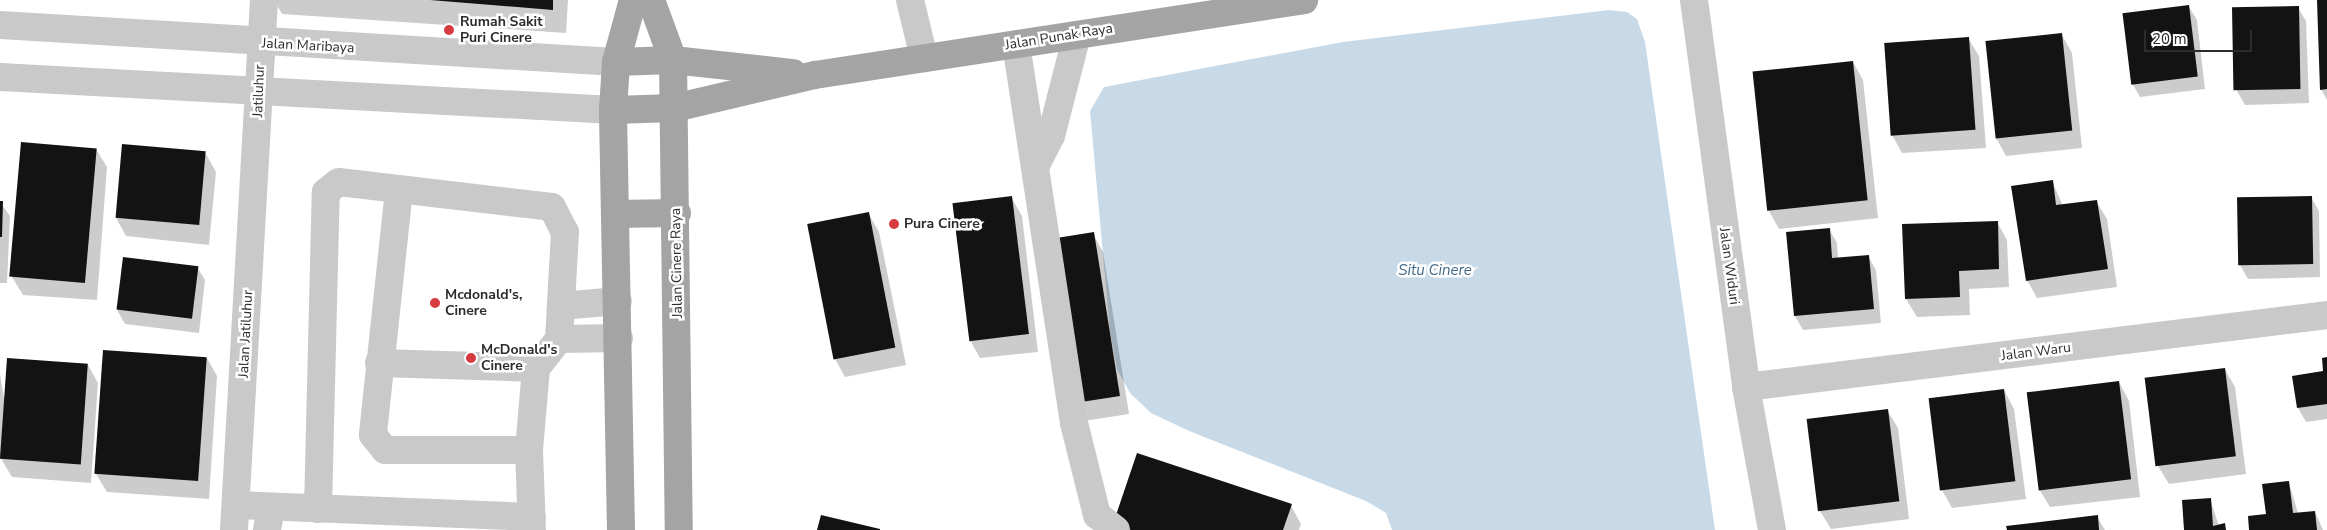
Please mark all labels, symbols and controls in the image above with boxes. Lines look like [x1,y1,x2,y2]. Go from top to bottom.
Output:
place label: Rumah Sakit Puri Cinere [460,14,543,46]
street label: Jalan Punak Raya [1004,20,1114,54]
scale bar [2147,20,2254,52]
marker: Rumah Sakit Puri Cinere [442,23,456,37]
text: 20 m [2152,29,2187,49]
street label: Jalan Maribaya [261,35,355,57]
street label: Jatiluhur [250,64,268,118]
street label: Jalan Cinere Raya [668,208,686,318]
place label: Pura Cinere [904,216,980,232]
marker: Pura Cinere [888,218,900,230]
street label: Jalan Widuri [1715,226,1743,306]
water label: Situ Cinere [1398,262,1472,280]
place label: Mcdonald's, Cinere [445,287,522,320]
street label: Jalan Jatiluhur [235,290,257,378]
marker: Mcdonald's, Cinere [429,297,441,309]
street label: Jalan Waru [2000,339,2072,365]
place label: McDonald's Cinere [481,342,557,374]
marker: McDonald's Cinere [465,352,477,364]

